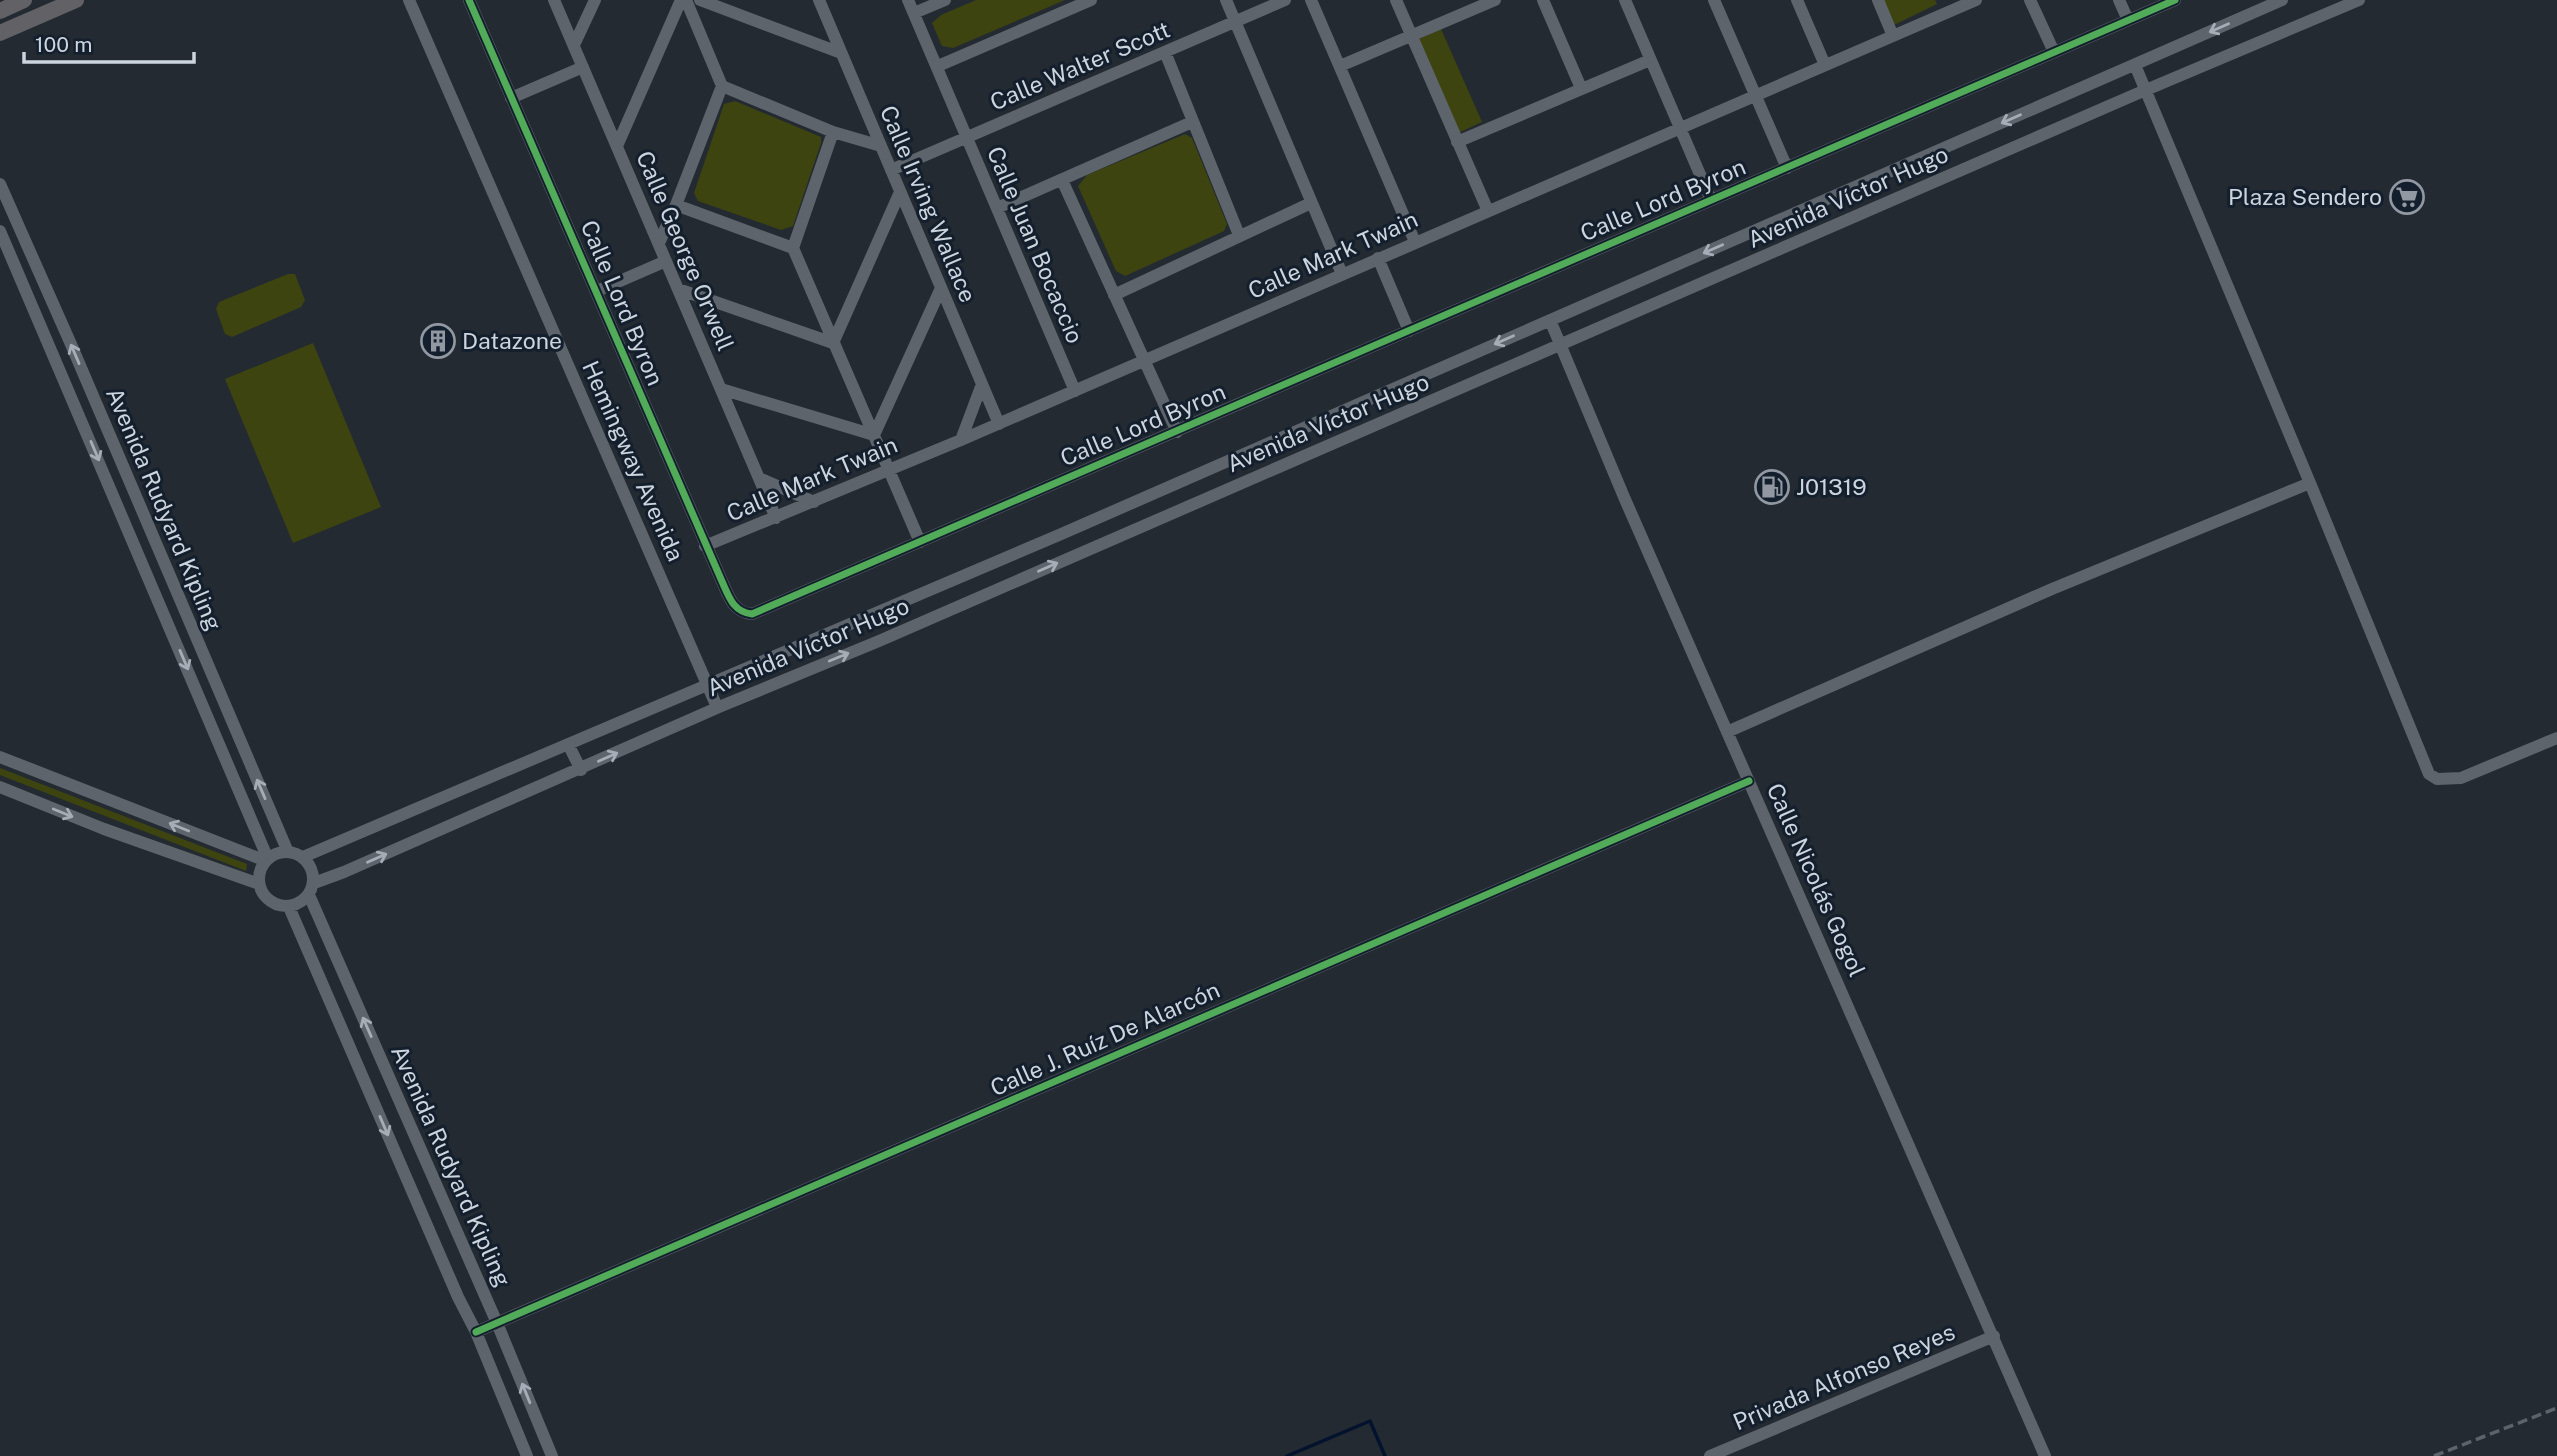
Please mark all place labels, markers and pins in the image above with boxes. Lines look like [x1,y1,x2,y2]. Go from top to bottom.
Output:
supermarket icon: Plaza Sendero [2388,178,2426,216]
place label: Plaza Sendero [2228,183,2382,210]
building icon: Datazone [419,322,457,360]
place label: Datazone [462,327,562,354]
fuel station icon: J01319 [1753,468,1791,506]
place label: J01319 [1796,473,1867,500]

